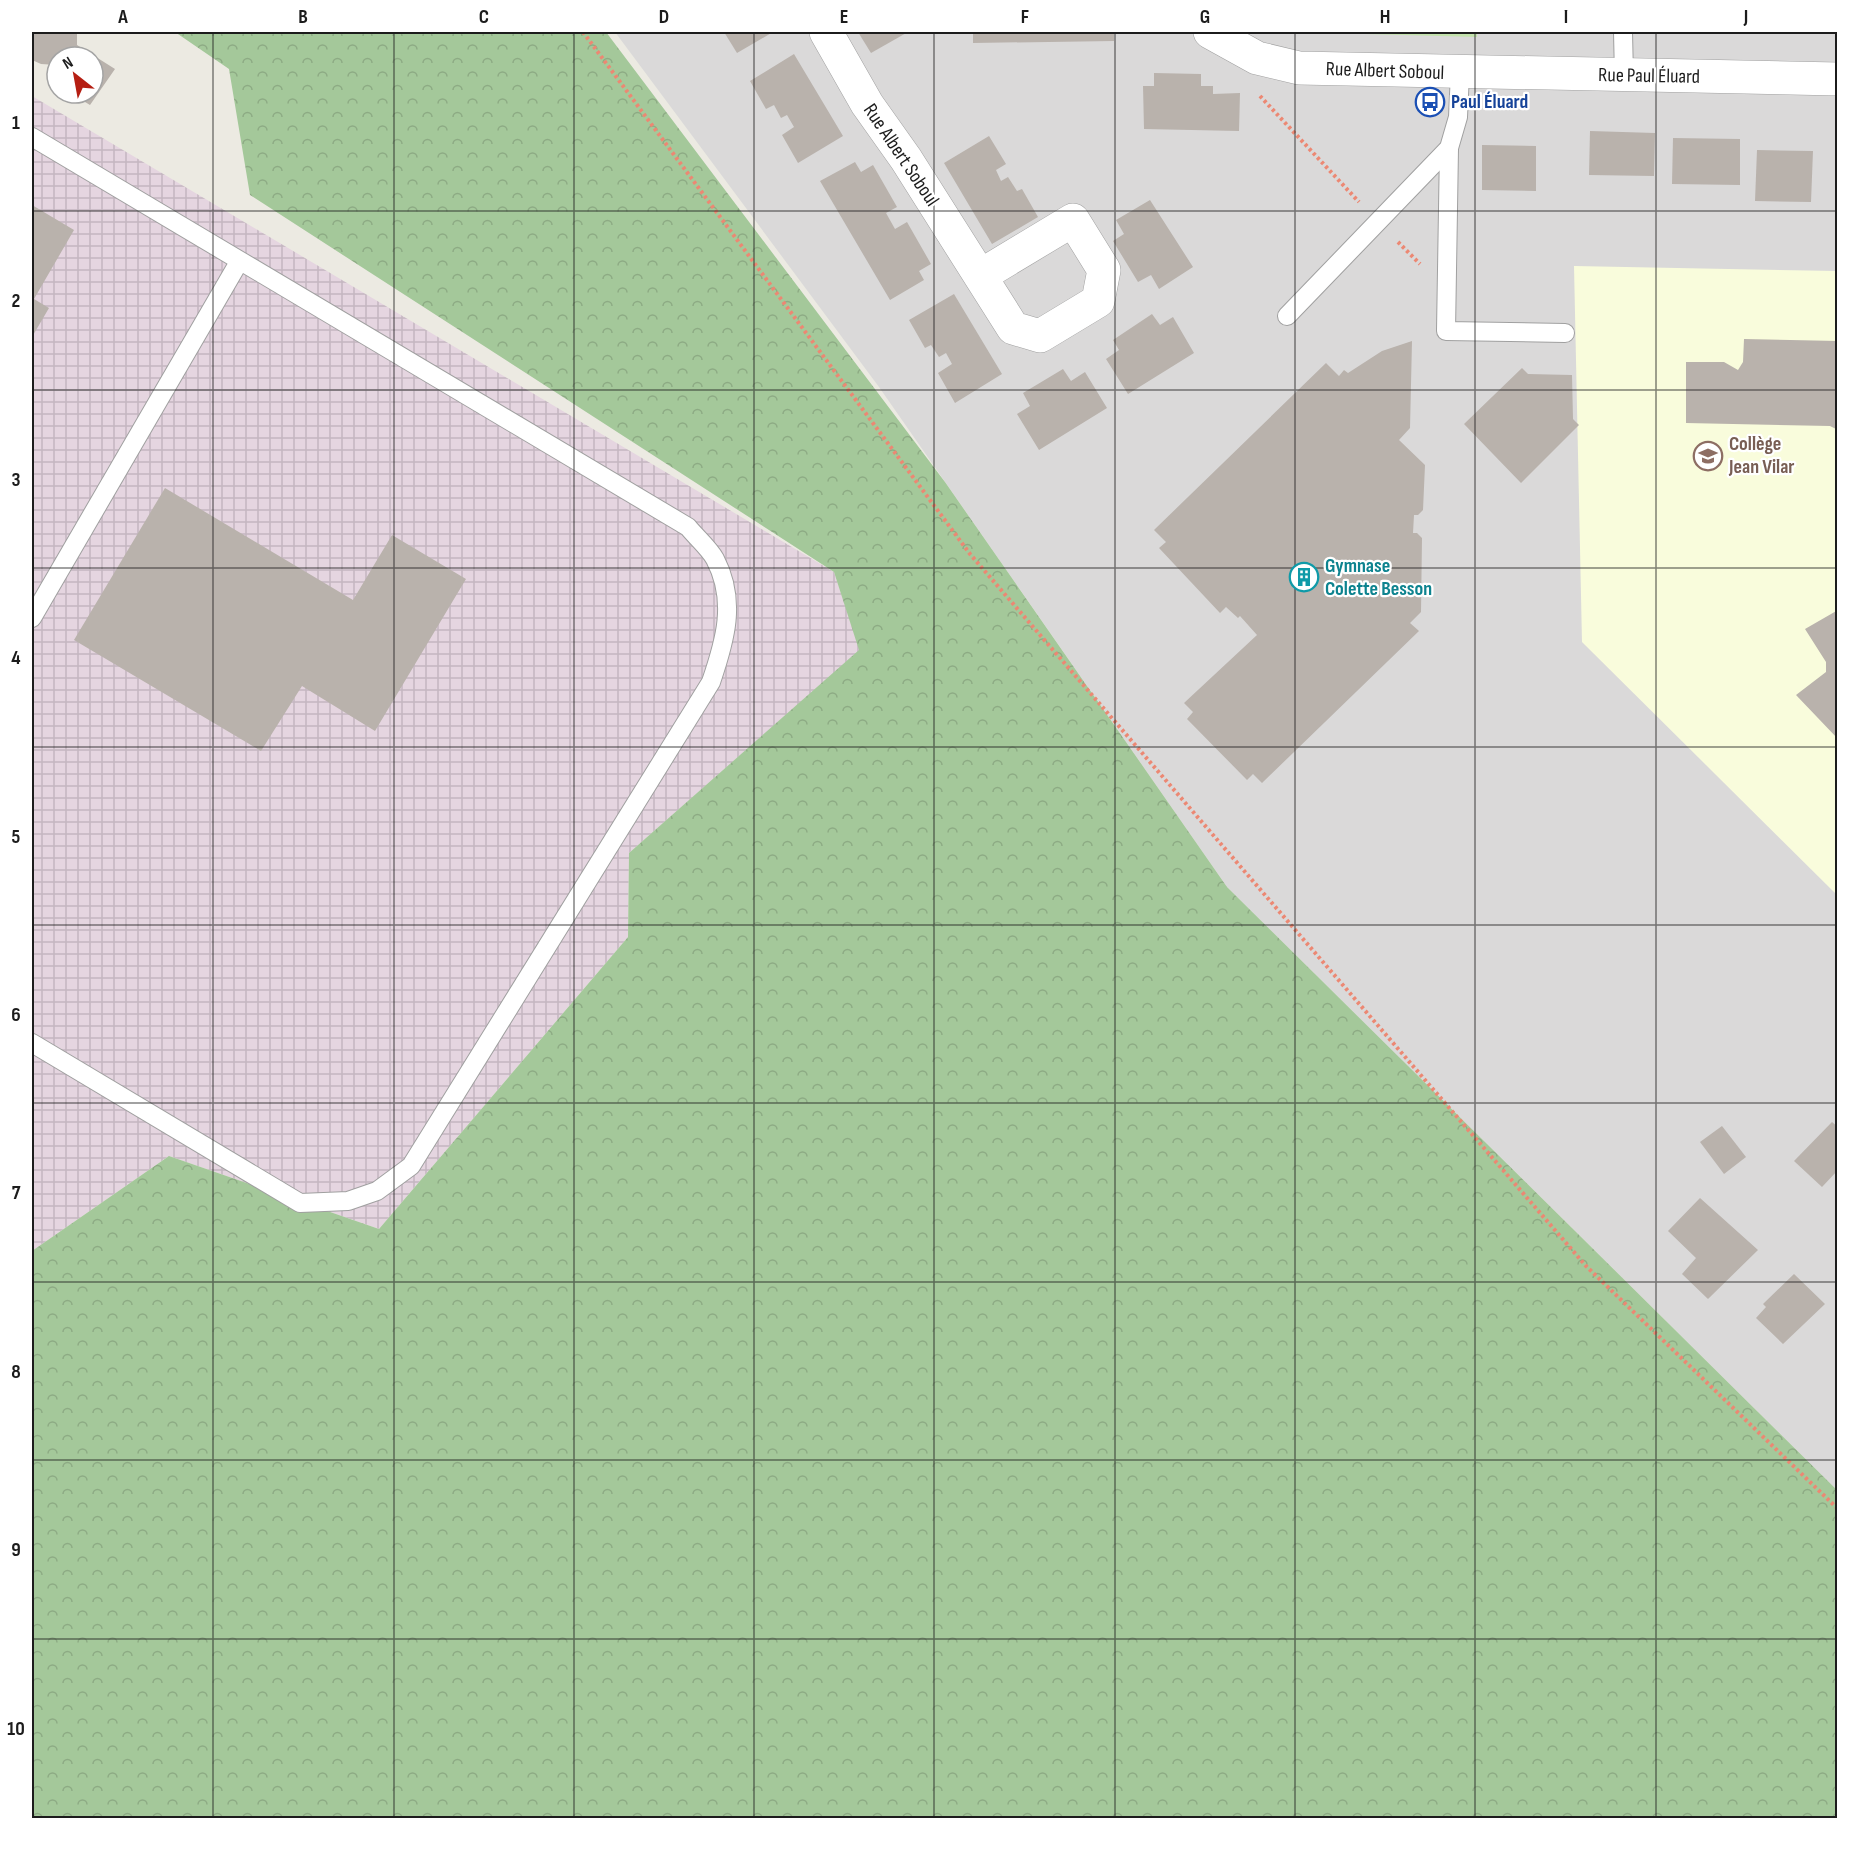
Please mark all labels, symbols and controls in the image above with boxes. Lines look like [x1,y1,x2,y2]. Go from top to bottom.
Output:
text: A [117,5,128,29]
text: B [298,5,308,29]
text: C [479,5,489,29]
text: D [659,5,669,29]
text: E [840,5,848,29]
text: F [1021,5,1029,29]
text: G [1200,5,1210,29]
text: H [1380,5,1390,29]
text: I [1564,5,1568,29]
text: J [1743,5,1748,29]
north arrow [45,45,105,105]
text: N [59,53,77,74]
street label: Rue Albert Soboul [1325,57,1445,85]
street label: Rue Paul Éluard [1598,63,1700,89]
bus stop icon: Paul Éluard [1414,86,1446,118]
place label: Paul Éluard [1451,90,1528,114]
street label: Rue Albert Soboul [858,99,944,211]
text: 1 [12,111,20,135]
text: 2 [12,289,20,313]
place label: Collège Jean Vilar [1728,432,1795,479]
school or university icon: Collège Jean Vilar [1692,440,1724,472]
text: 3 [12,468,21,492]
place label: Gymnase Colette Besson [1325,554,1432,601]
building icon: Gymnase Colette Besson [1288,561,1320,593]
text: 4 [11,646,21,670]
text: 5 [12,825,21,849]
text: 6 [11,1003,21,1027]
text: 7 [12,1181,21,1205]
text: 8 [11,1360,21,1384]
text: 9 [11,1538,21,1562]
text: 10 [7,1717,25,1741]

